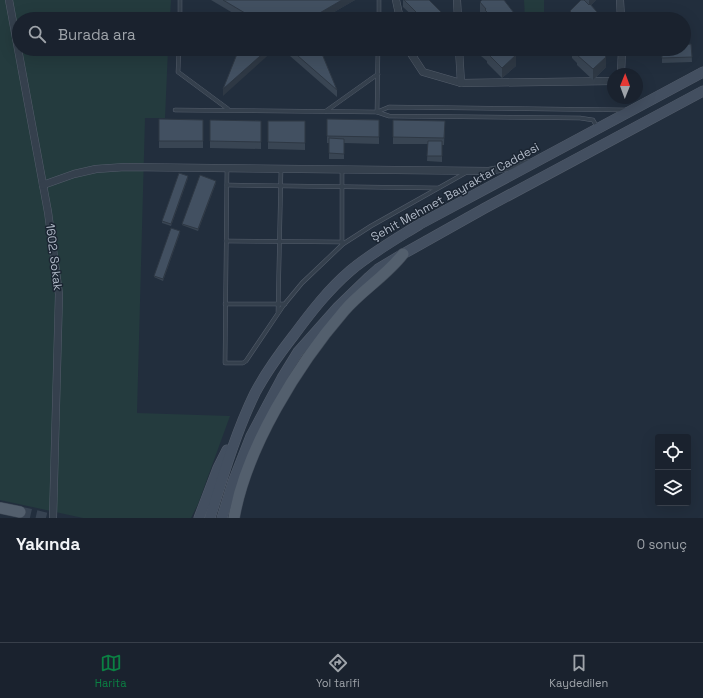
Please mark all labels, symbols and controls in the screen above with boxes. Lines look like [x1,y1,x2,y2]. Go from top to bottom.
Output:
search box [12,12,691,56]
icon: search [26,23,48,45]
text: Burada ara [58,25,136,44]
north arrow [607,68,643,104]
street label: Şehit Mehmet Bayraktar Caddesi [368,139,542,245]
street label: 1602. Sokak [42,223,66,292]
map controls [655,434,691,506]
button: locate [655,434,691,470]
button: layers [655,470,691,506]
text: Yakında [16,533,80,555]
text: 0 sonuç [637,536,687,553]
tab: Harita [95,652,126,690]
tab: Yol tarifi [316,652,360,690]
tab: Kaydedilen [549,652,608,690]

